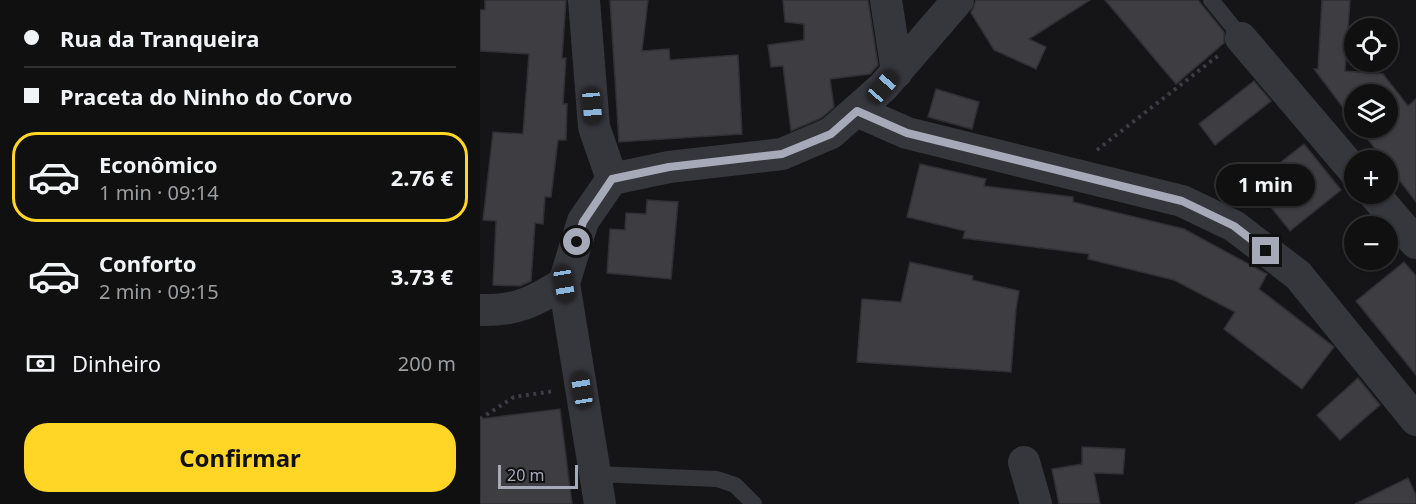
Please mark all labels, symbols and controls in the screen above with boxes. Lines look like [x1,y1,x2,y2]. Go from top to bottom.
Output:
map controls [1344,18,1398,270]
button: locate [1344,18,1398,72]
text: Rua da Tranqueira [60,23,259,53]
car [864,68,902,106]
text: Praceta do Ninho do Corvo [60,81,352,111]
button: layers [1344,84,1398,138]
car [581,87,603,125]
text: Econômico [99,149,218,179]
icon: car [27,150,81,204]
button: + [1344,150,1398,204]
text: 2.76 € [391,162,453,192]
callout: 1 min [1216,164,1316,206]
text: 1 min [1238,171,1293,198]
text: 1 min · 09:14 [99,179,219,206]
button: − [1344,216,1398,270]
route start [563,228,590,255]
route end [1252,237,1279,264]
text: Conforto [99,248,197,278]
icon: car [27,249,81,303]
text: 3.73 € [391,261,453,291]
car [552,265,576,303]
text: 2 min · 09:15 [99,278,219,305]
icon: cash [24,347,57,380]
text: Dinheiro [72,348,161,378]
text: 200 m [398,350,456,377]
car [570,371,594,409]
button: Confirmar [24,423,456,492]
scale bar [498,462,578,490]
text: 20 m [507,464,544,486]

